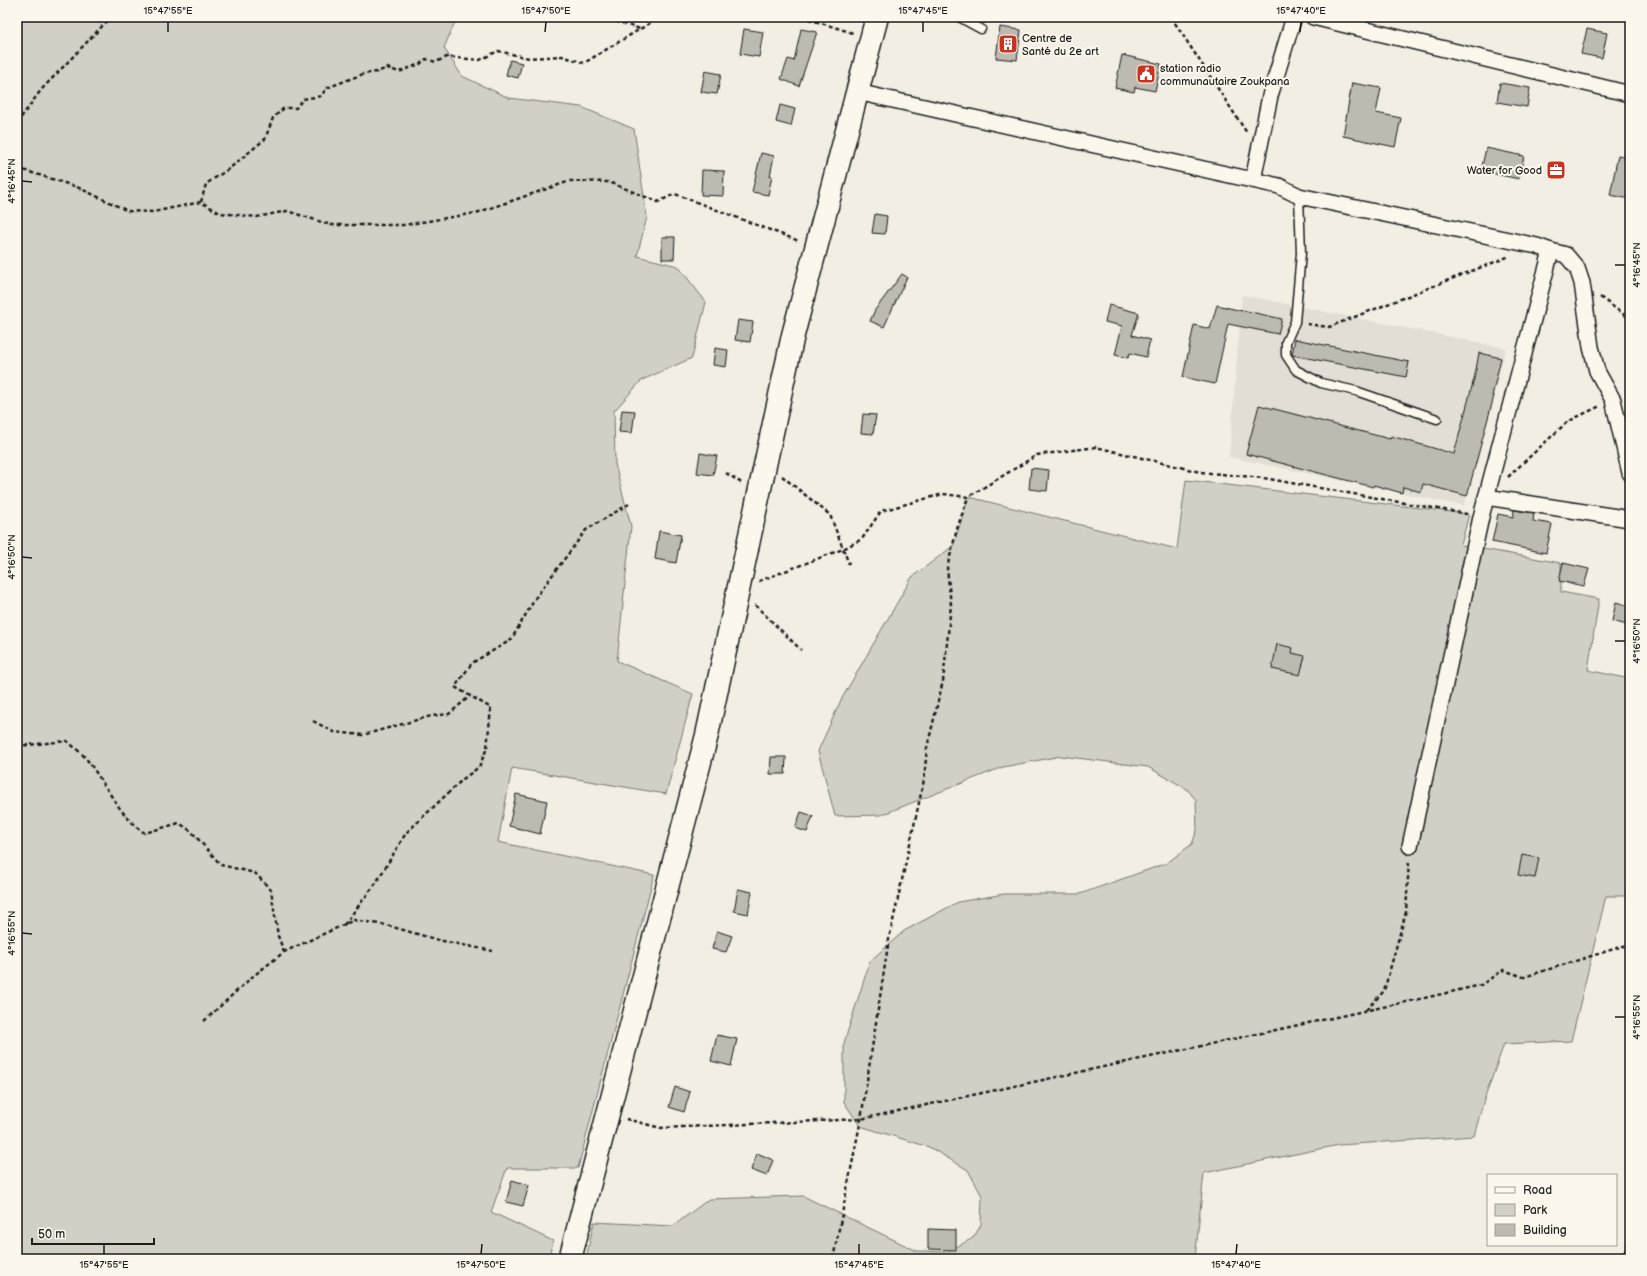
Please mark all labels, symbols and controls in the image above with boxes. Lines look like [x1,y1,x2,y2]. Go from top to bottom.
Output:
text: 15°47'55"E [143,5,193,17]
text: 15°47'50"E [521,5,571,17]
text: 15°47'45"E [898,5,948,17]
text: 15°47'40"E [1276,5,1326,17]
place label: Centre de Santé du 2e art [1022,32,1099,58]
building icon: Centre de Santé du 2e art [997,33,1019,55]
place label: station radio communautaire Zoukpana [1160,62,1289,88]
public building icon: station radio communautaire Zoukpana [1135,63,1157,85]
text: 4°16'45"N [6,158,18,204]
office icon: Water for Good [1545,159,1567,181]
place label: Water for Good [1467,164,1542,177]
text: 4°16'45"N [1631,242,1643,288]
text: 4°16'50"N [6,534,18,580]
text: 4°16'50"N [1631,618,1643,664]
text: 4°16'55"N [6,910,18,956]
text: 4°16'55"N [1631,994,1643,1040]
legend [1487,1174,1617,1246]
text: Road [1523,1183,1552,1198]
text: Park [1523,1203,1547,1218]
scale bar [32,1220,154,1246]
text: Building [1523,1223,1567,1238]
text: 50 m [38,1227,65,1242]
text: 15°47'55"E [79,1259,129,1271]
text: 15°47'50"E [456,1259,506,1271]
text: 15°47'45"E [834,1259,884,1271]
text: 15°47'40"E [1211,1259,1261,1271]

